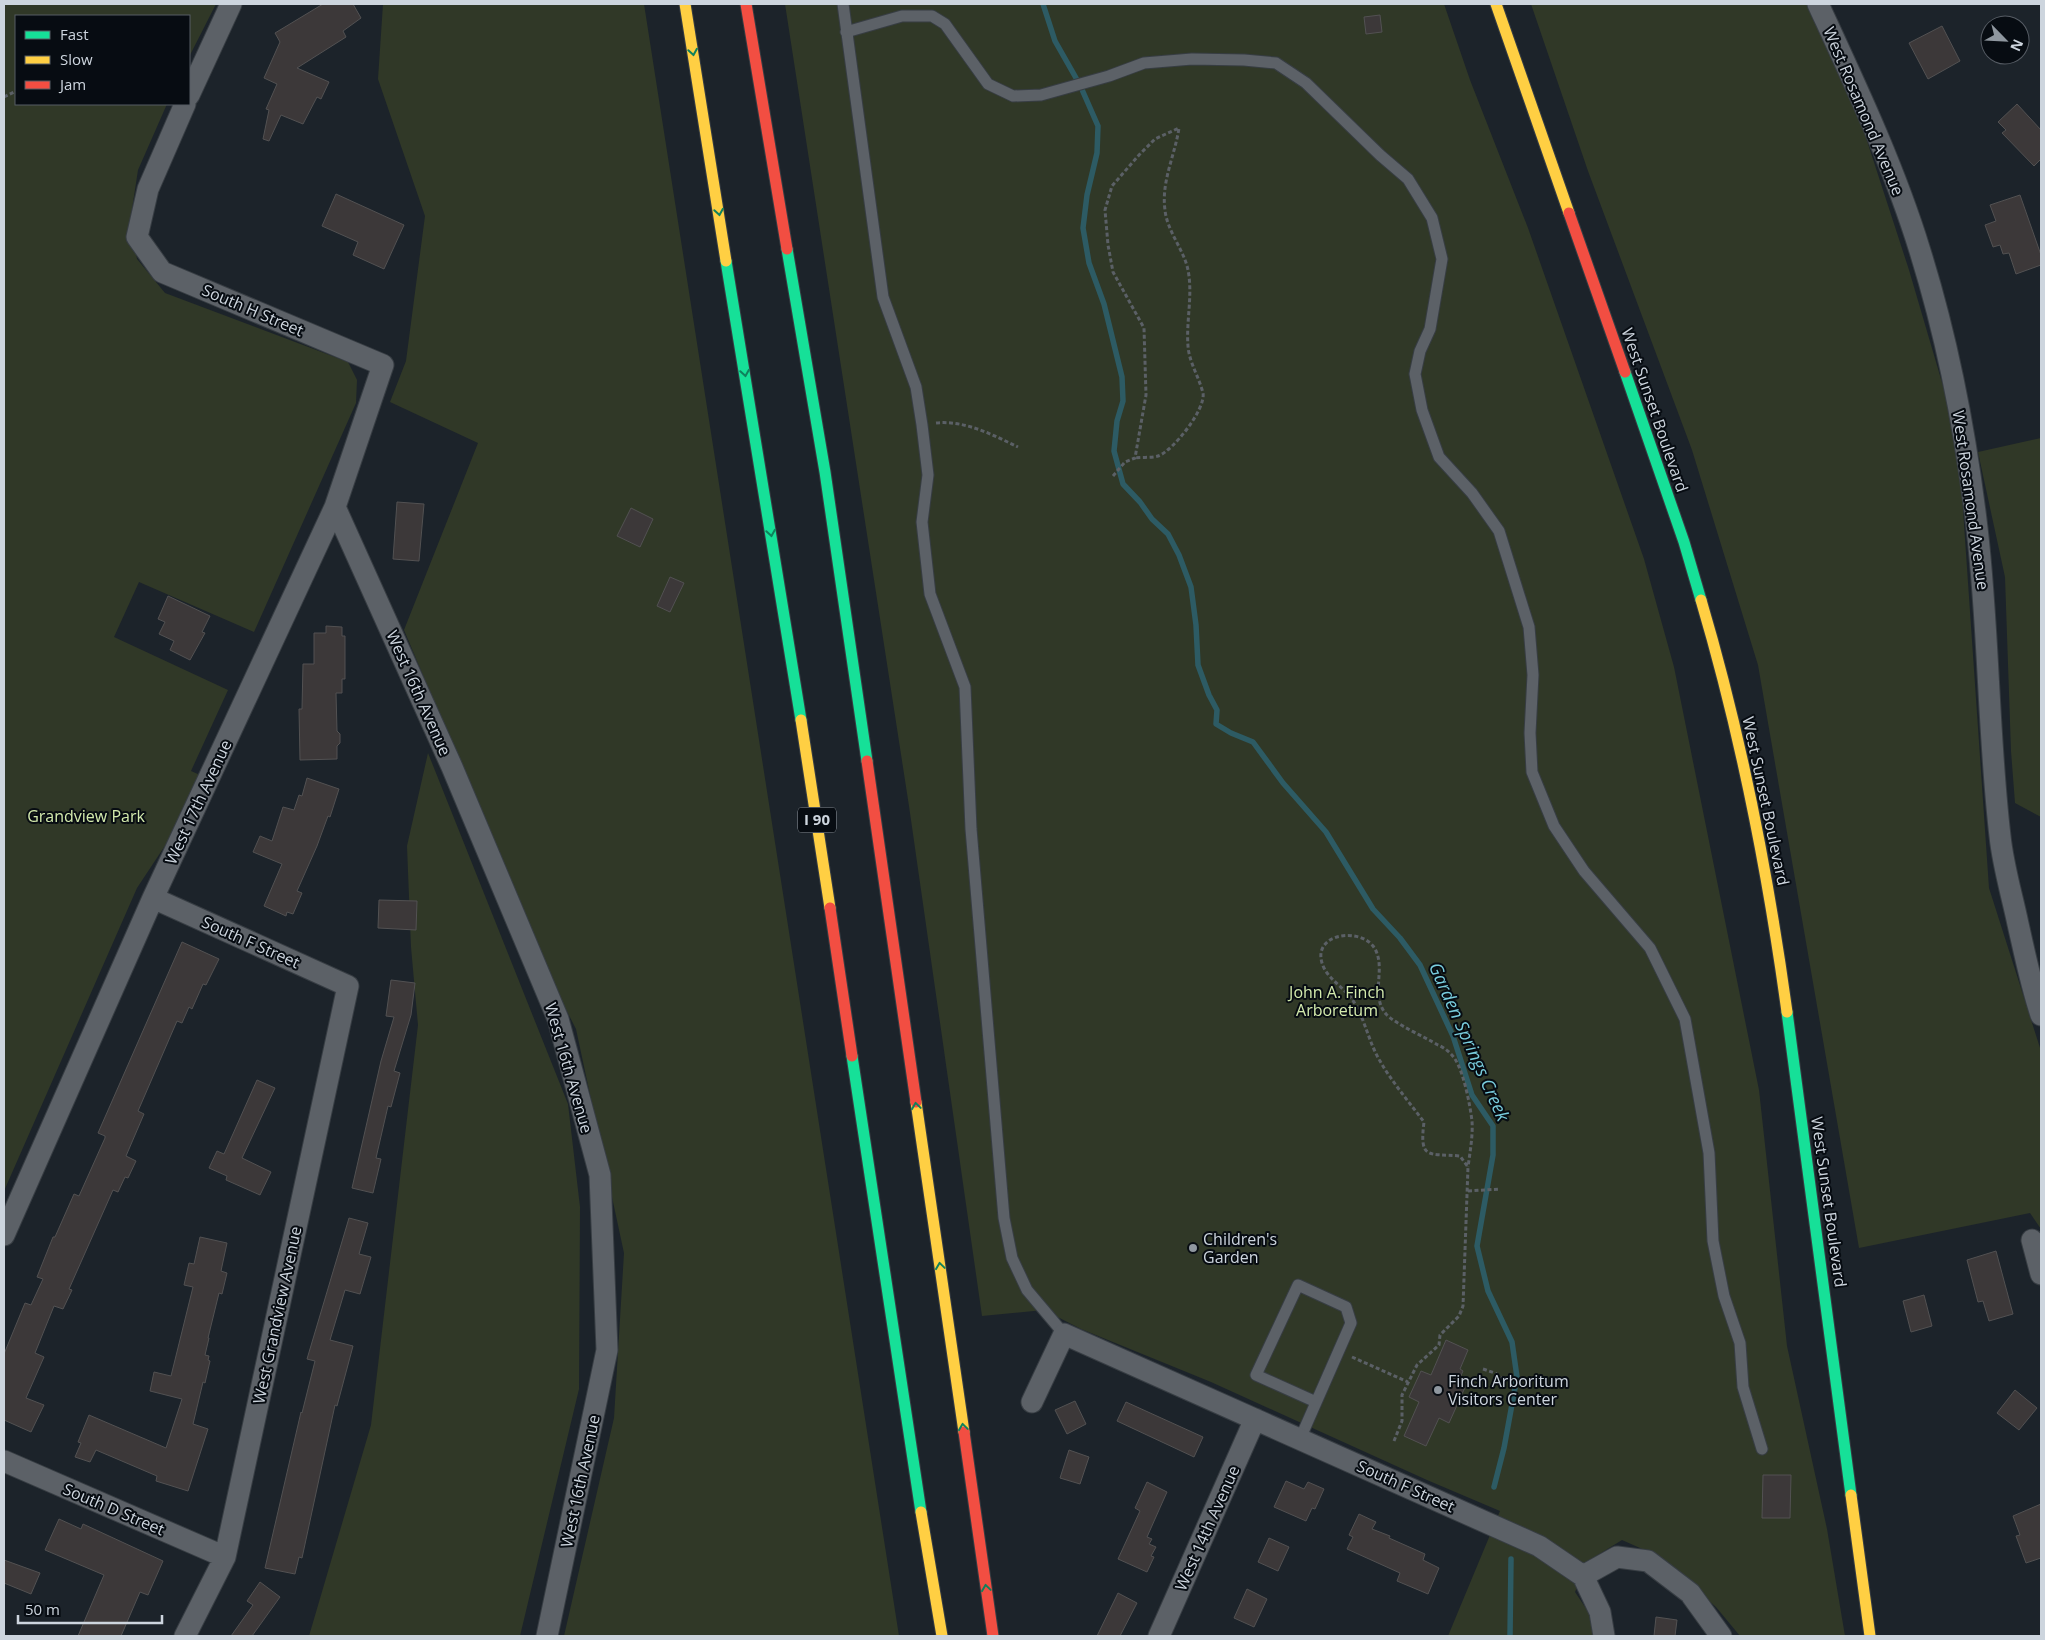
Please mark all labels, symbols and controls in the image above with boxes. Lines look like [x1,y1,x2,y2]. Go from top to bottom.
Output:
legend [15,15,190,105]
north arrow [1980,15,2030,65]
street label: West Rosamond Avenue [1818,23,1910,199]
text: Fast [60,24,89,44]
text: N [2006,36,2028,55]
one-way arrow [688,47,698,56]
text: Slow [60,49,93,69]
text: Jam [58,74,86,94]
one-way arrow [714,208,724,217]
street label: South H Street [199,279,308,341]
street label: West Sunset Boulevard [1617,325,1693,495]
one-way arrow [740,368,750,377]
street label: West Rosamond Avenue [1948,409,1995,591]
one-way arrow [765,529,776,537]
street label: West 16th Avenue [382,627,456,759]
street label: West Sunset Boulevard [1737,715,1795,887]
street label: West 17th Avenue [160,736,236,868]
park label: Grandview Park [27,805,145,827]
road number: I 90 [798,808,836,832]
street label: South F Street [199,911,304,974]
water label: Garden Springs Creek [1424,958,1516,1126]
park label: John A. Finch Arboretum [1287,981,1385,1021]
street label: West 16th Avenue [540,1000,598,1136]
one-way arrow [912,1101,922,1110]
street label: West Sunset Boulevard [1806,1115,1852,1289]
street label: West Grandview Avenue [247,1224,307,1406]
place label: Children's Garden [1203,1228,1277,1268]
marker: Children's Garden [1187,1242,1199,1254]
one-way arrow [935,1262,945,1271]
place label: Finch Arboritum Visitors Center [1448,1370,1569,1410]
marker: Finch Arboritum Visitors Center [1432,1384,1444,1396]
street label: West 16th Avenue [555,1413,605,1549]
one-way arrow [958,1423,968,1432]
street label: South F Street [1354,1455,1459,1518]
street label: West 14th Avenue [1170,1462,1244,1594]
street label: South D Street [60,1478,168,1540]
one-way arrow [981,1584,992,1592]
scale bar [18,1592,161,1624]
text: 50 m [25,1599,60,1619]

